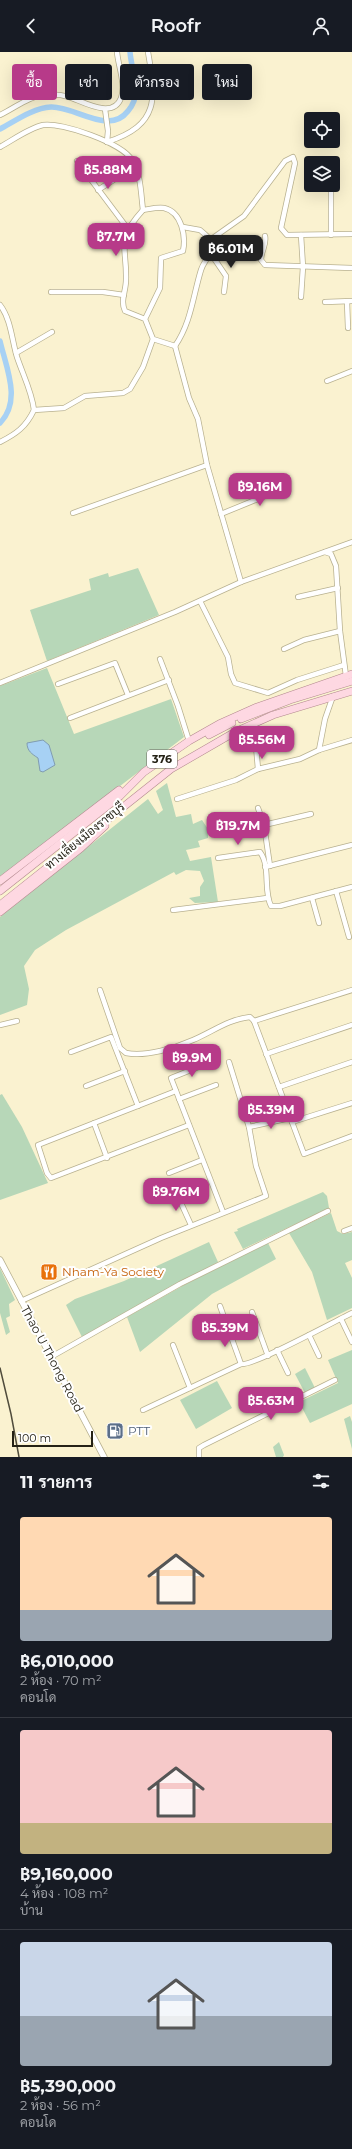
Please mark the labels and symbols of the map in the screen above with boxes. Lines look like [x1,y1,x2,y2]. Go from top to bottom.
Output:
pin: ฿5.88M [75,156,141,190]
pin: ฿7.7M [88,223,144,257]
pin: ฿6.01M [198,235,264,269]
pin: ฿9.16M [227,473,293,507]
pin: ฿5.56M [229,726,295,760]
road number: 376 [147,750,177,768]
street label: ทางเลี่ยงเมืองราชบุรี [40,796,129,874]
pin: ฿19.7M [205,812,271,846]
pin: ฿9.9M [164,1044,220,1078]
pin: ฿5.39M [238,1096,304,1130]
pin: ฿9.76M [143,1178,209,1212]
restaurant icon: Nham-Ya Society [39,1262,59,1282]
place label: Nham-Ya Society [62,1264,164,1279]
street label: Thao U Thong Road [18,1303,87,1415]
pin: ฿5.39M [192,1314,258,1348]
pin: ฿5.63M [238,1387,304,1421]
fuel station icon: PTT [105,1421,125,1441]
place label: PTT [128,1423,150,1438]
scale bar [12,1429,93,1448]

